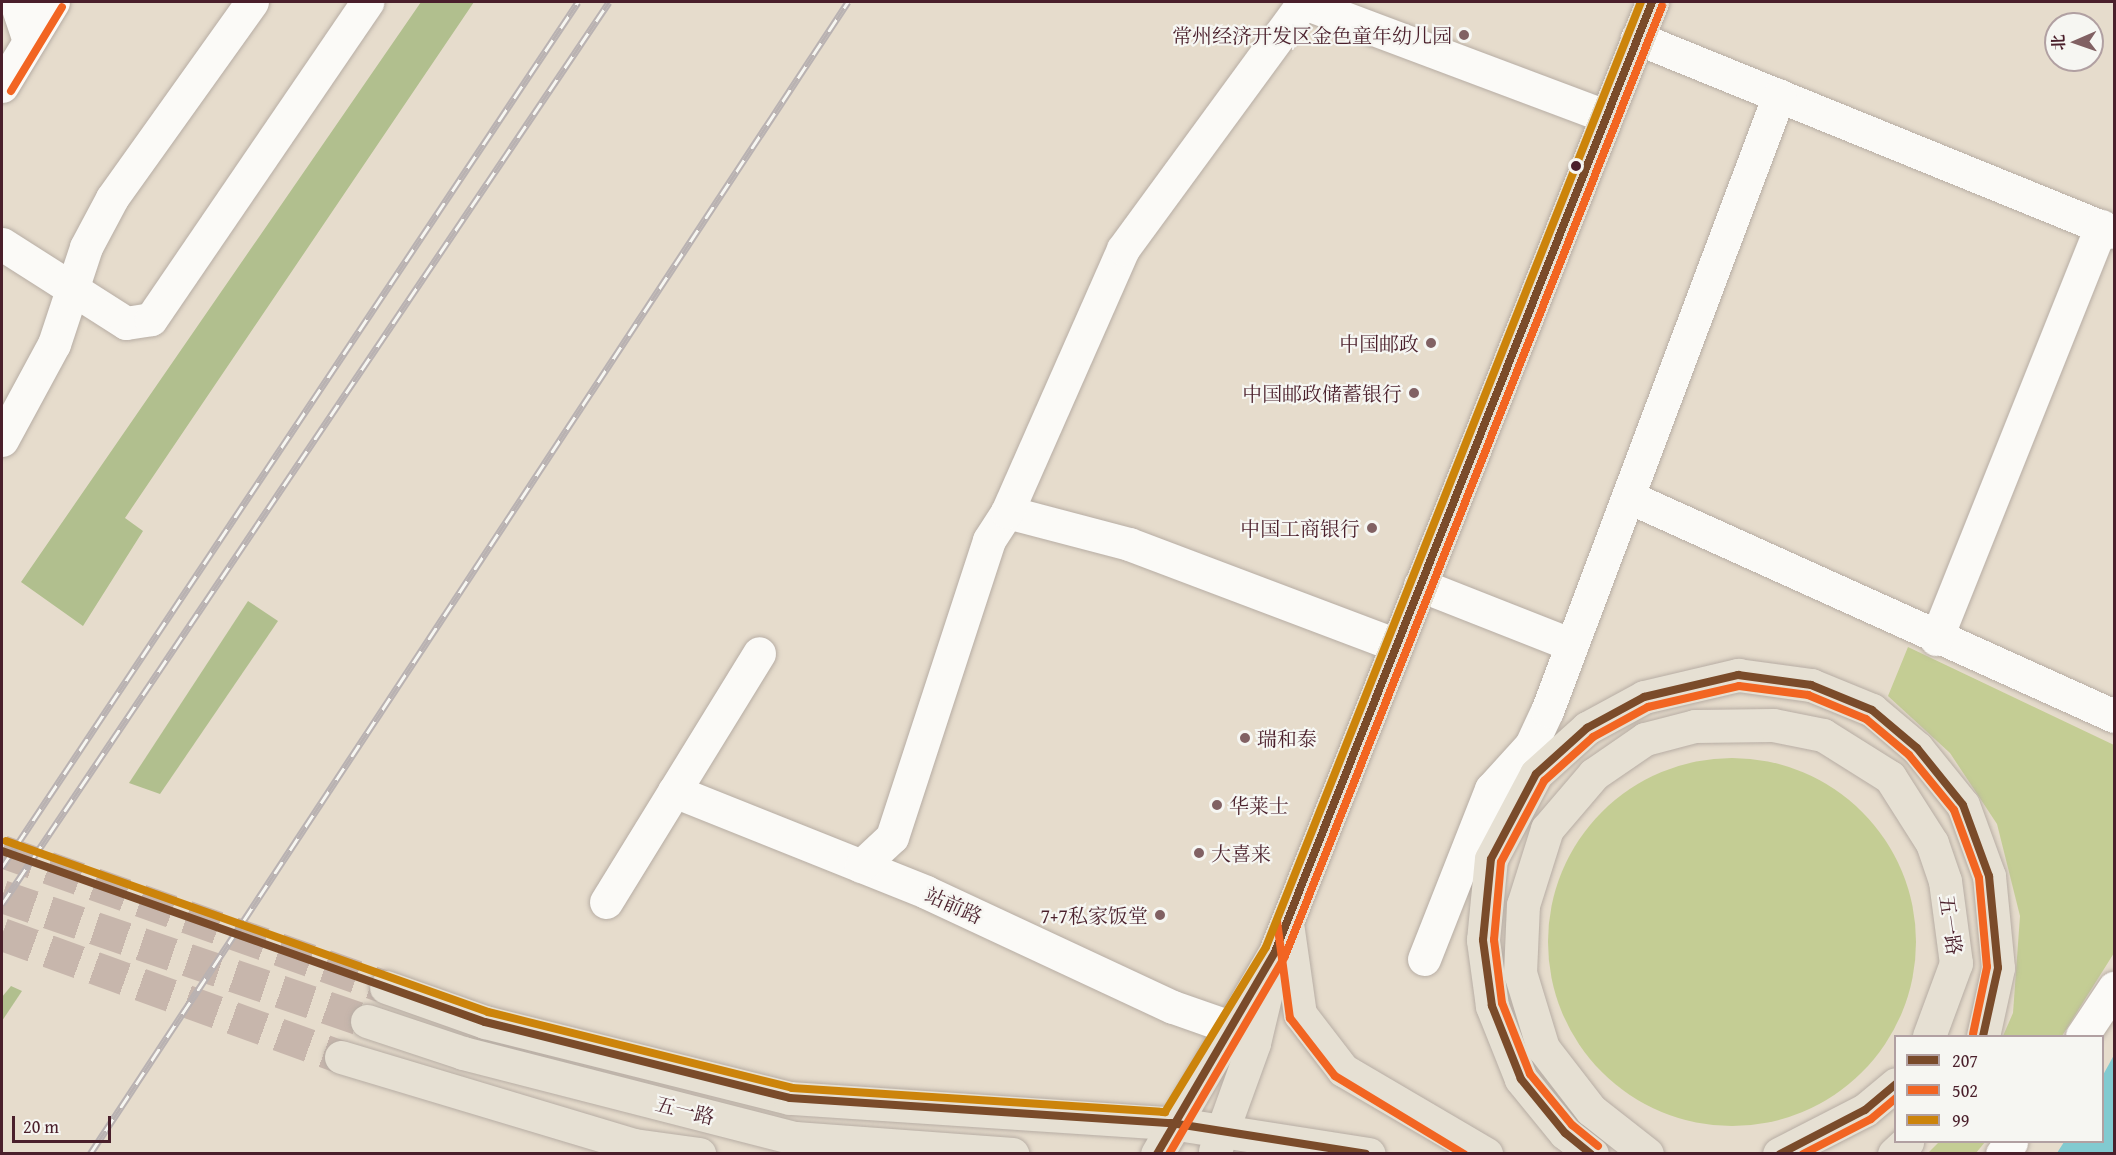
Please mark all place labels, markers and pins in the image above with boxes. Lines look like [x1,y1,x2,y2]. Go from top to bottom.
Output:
place label: 常州经济开发区金色童年幼儿园 [1172,23,1452,47]
marker: 常州经济开发区金色童年幼儿园 [1457,28,1471,42]
unlabelled marker [1570,160,1582,172]
place label: 中国邮政 [1339,331,1419,355]
marker: 中国邮政 [1424,336,1438,350]
place label: 中国邮政储蓄银行 [1242,381,1402,405]
marker: 中国邮政储蓄银行 [1407,386,1421,400]
place label: 中国工商银行 [1240,516,1360,540]
marker: 中国工商银行 [1365,521,1379,535]
place label: 瑞和泰 [1257,726,1317,750]
marker: 瑞和泰 [1238,731,1252,745]
place label: 华莱士 [1229,793,1289,817]
marker: 华莱士 [1210,798,1224,812]
place label: 大喜来 [1211,841,1271,865]
marker: 大喜来 [1192,846,1206,860]
place label: 7+7私家饭堂 [1040,903,1148,927]
marker: 7+7私家饭堂 [1153,908,1167,922]

